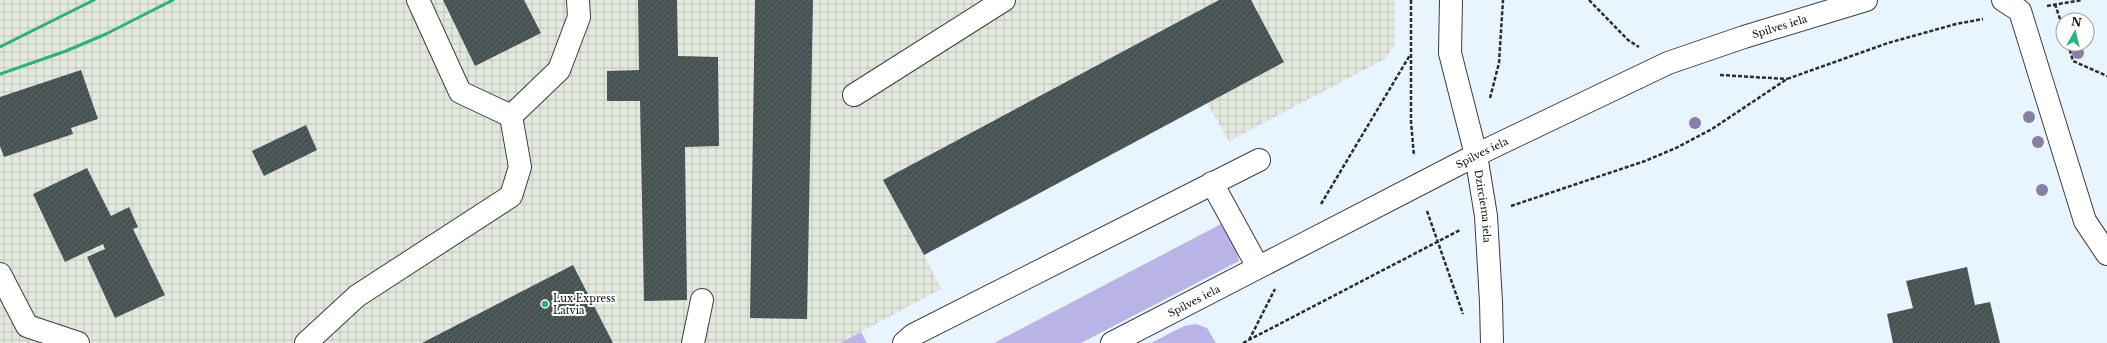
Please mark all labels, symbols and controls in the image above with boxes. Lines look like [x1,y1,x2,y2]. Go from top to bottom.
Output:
street label: Spilves iela [1751,12,1809,41]
north arrow [2055,12,2095,52]
text: N [2070,14,2083,30]
street label: Spilves iela [1454,134,1511,171]
street label: Dzirciema iela [1471,169,1494,244]
street label: Spilves iela [1166,282,1223,320]
place label: Lux Express Latvia [553,292,616,317]
marker: Lux Express Latvia [540,299,550,309]

